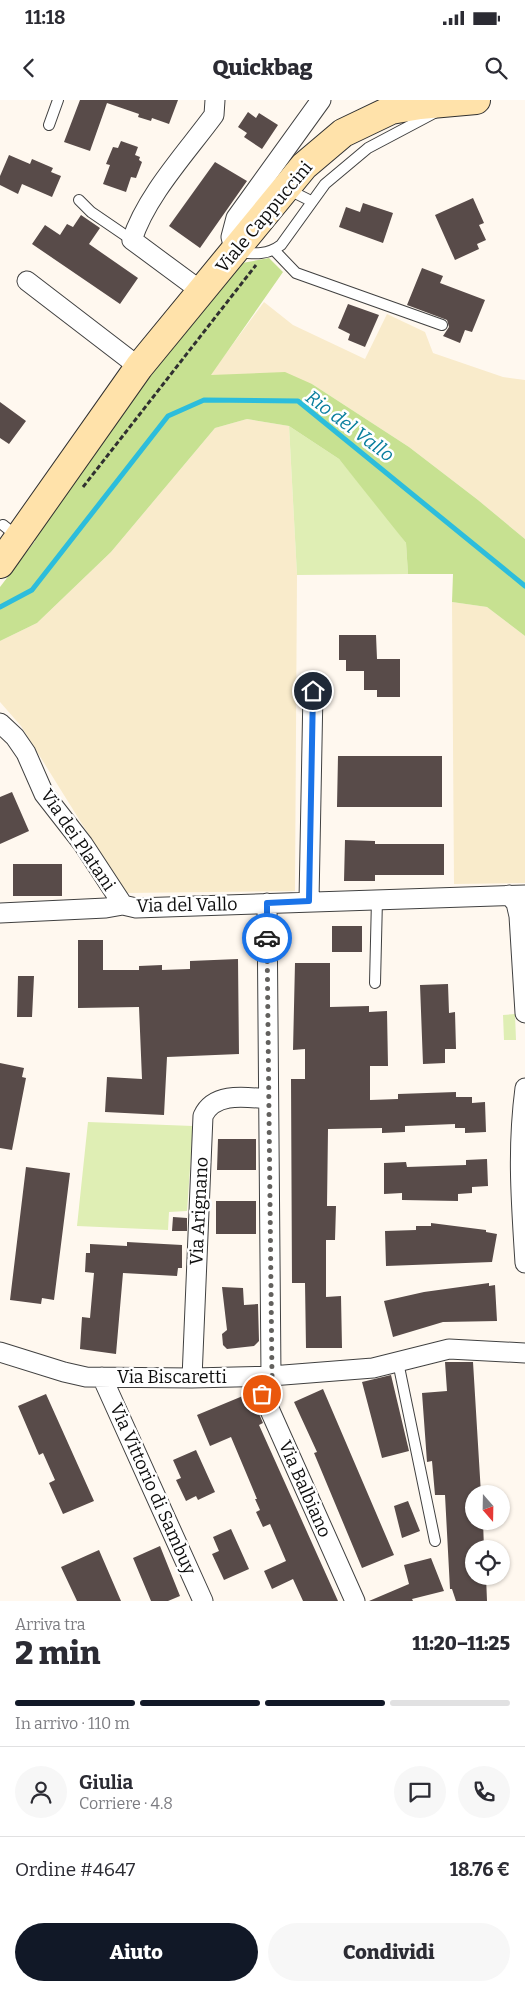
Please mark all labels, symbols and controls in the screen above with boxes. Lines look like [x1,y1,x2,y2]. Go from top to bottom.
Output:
text: 11:18 [25,6,66,29]
icon: back [15,54,43,82]
text: Quickbag [212,54,313,81]
icon: search [482,54,510,82]
street label: Viale Cappuccini [211,157,317,277]
water label: Rio del Vallo [301,385,399,467]
pin [292,670,334,712]
icon: home [299,677,327,705]
street label: Via dei Platani [36,785,120,895]
street label: Via del Vallo [136,893,238,917]
courier [242,913,292,963]
icon: car [253,924,281,952]
street label: Via Arignano [185,1156,213,1266]
street label: Via Biscaretti [117,1366,227,1388]
pin [241,1373,283,1415]
icon: bag [248,1380,276,1408]
street label: Via Vittorio di Sambuy [105,1400,201,1579]
street label: Via Balbiano [274,1437,336,1541]
north arrow [465,1485,510,1530]
map controls [465,1485,510,1585]
button: locate [465,1540,510,1585]
text: Arriva tra [15,1615,85,1634]
text: 11:20–11:25 [412,1632,510,1655]
text: 2 min [15,1634,101,1672]
text: In arrivo · 110 m [15,1714,130,1733]
button: person [15,1766,67,1818]
button: chat [394,1766,446,1818]
button: phone [458,1766,510,1818]
text: Giulia [79,1771,133,1794]
text: Corriere · 4.8 [79,1794,173,1813]
text: Ordine #4647 [15,1858,135,1881]
text: 18.76 € [450,1858,510,1881]
button: Aiuto [15,1923,258,1981]
button: Condividi [268,1923,510,1981]

